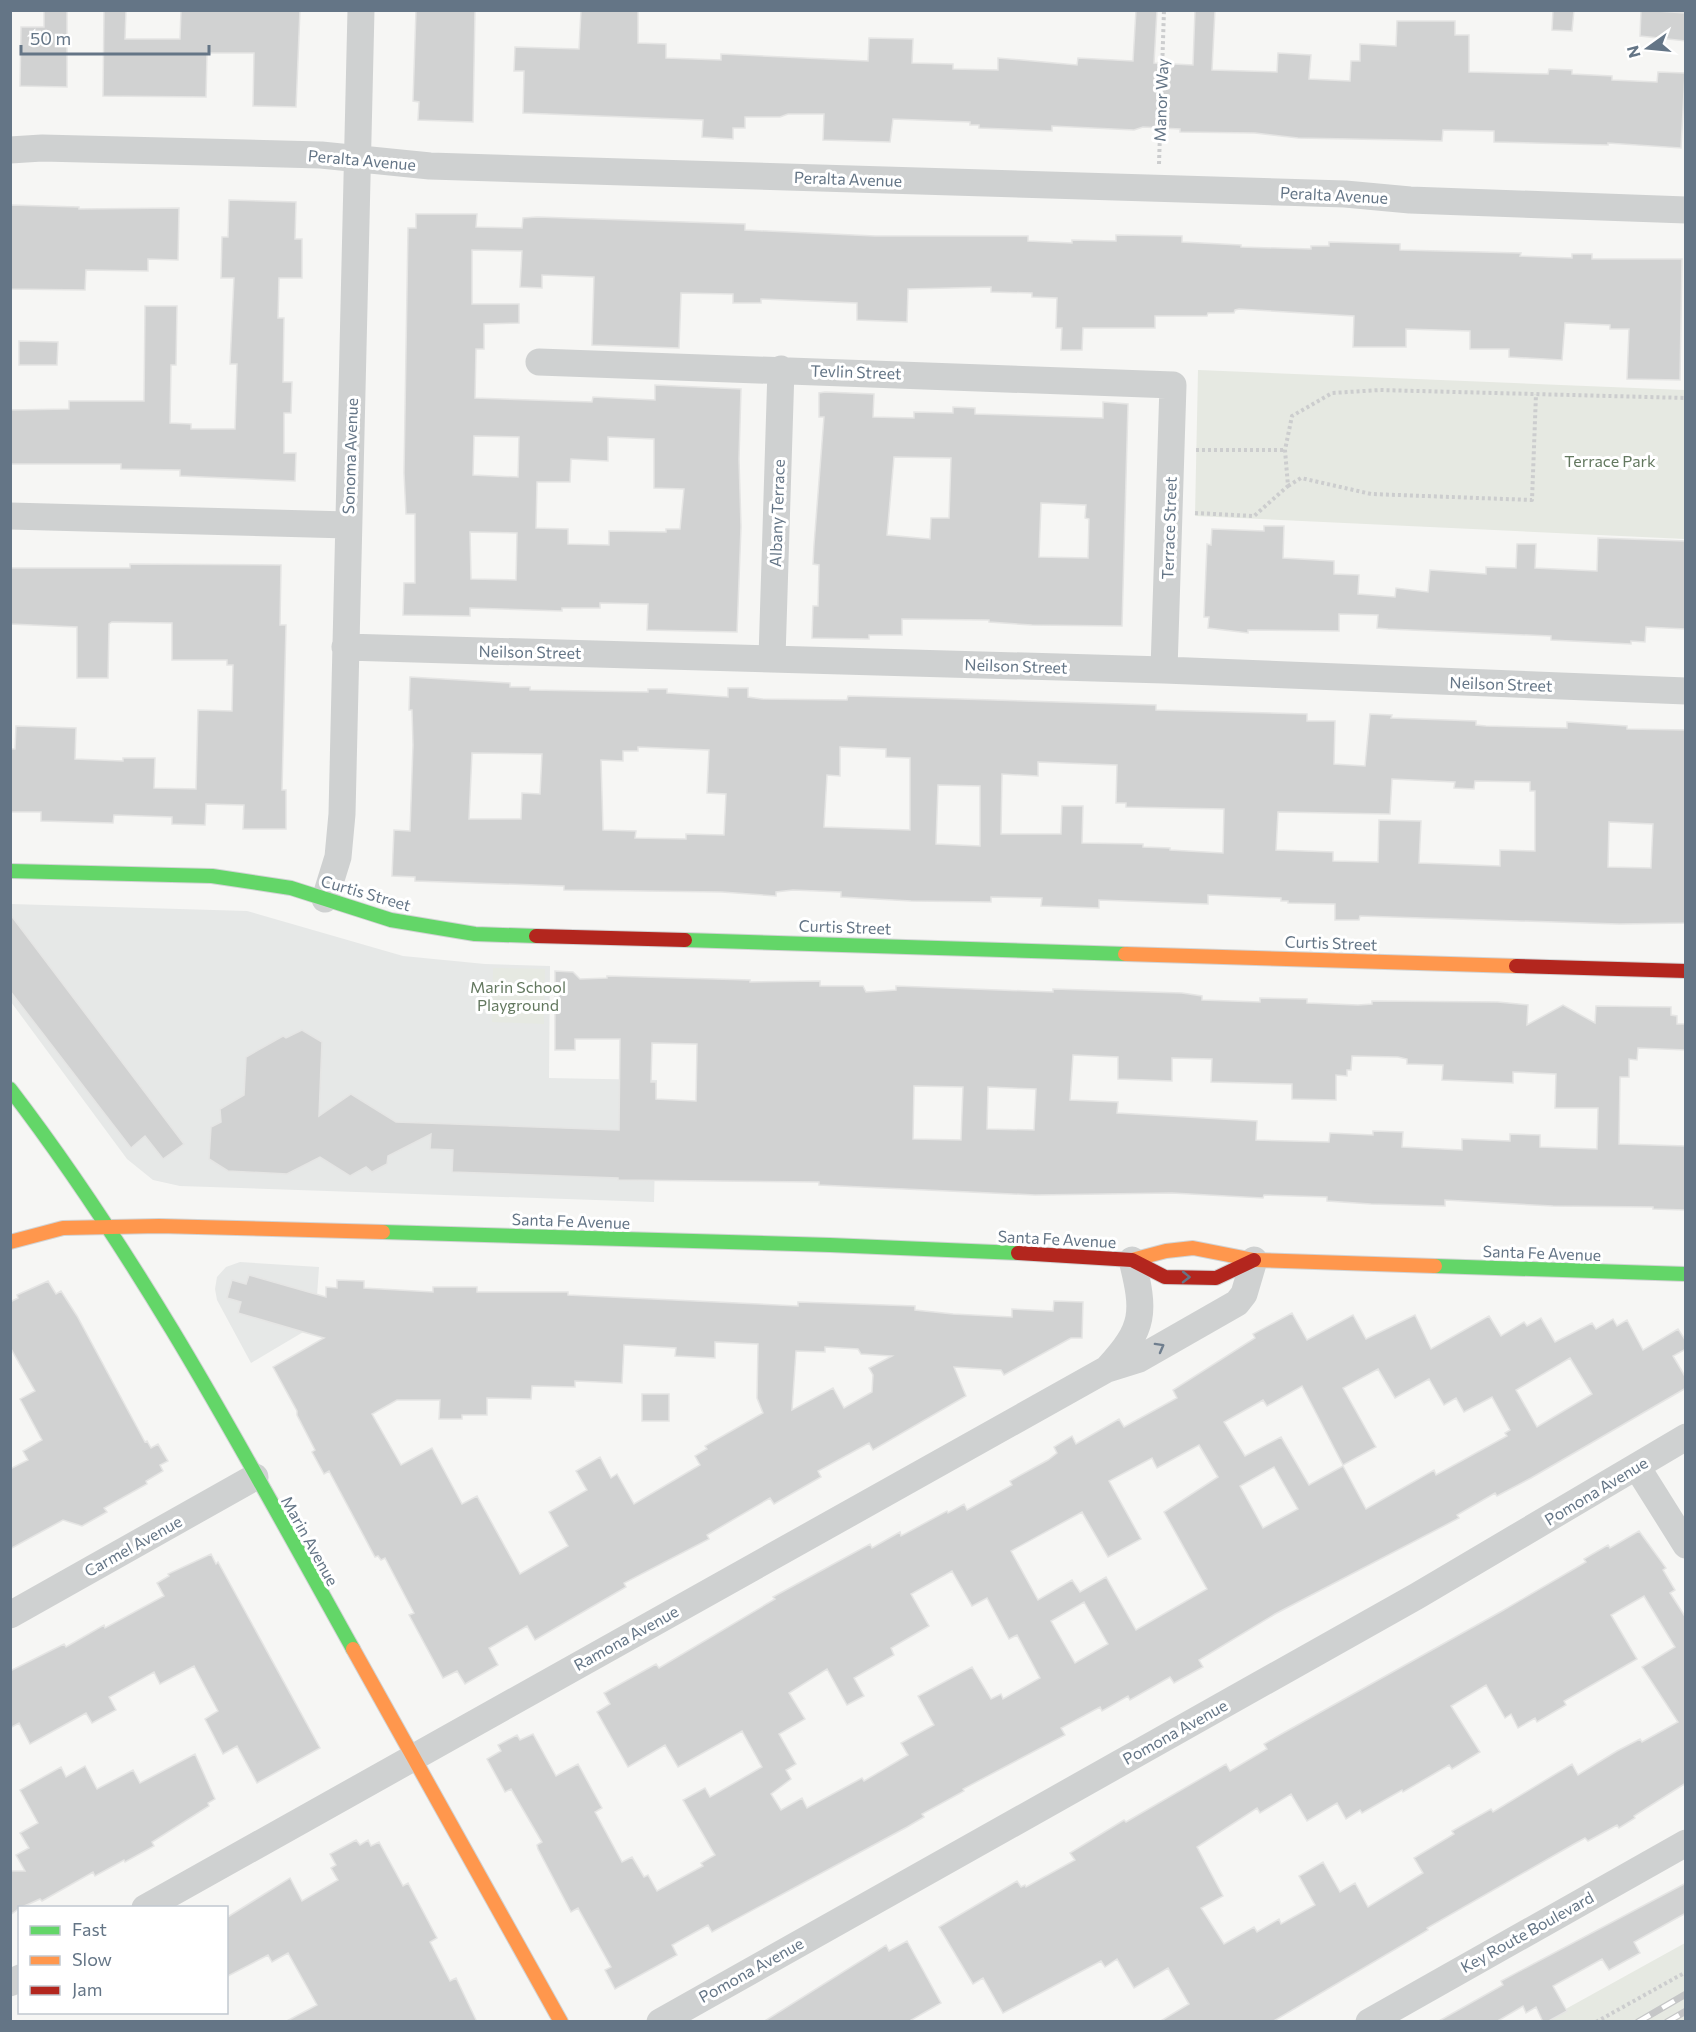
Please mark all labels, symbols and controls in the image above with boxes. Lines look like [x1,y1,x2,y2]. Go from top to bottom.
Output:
scale bar [21,18,208,56]
north arrow [1618,18,1678,78]
text: 50 m [30,27,71,49]
text: N [1622,44,1644,60]
street label: Manor Way [1150,58,1171,142]
street label: Peralta Avenue [307,145,417,174]
street label: Peralta Avenue [794,167,902,190]
street label: Peralta Avenue [1280,182,1389,207]
street label: Tevlin Street [810,360,902,383]
street label: Sonoma Avenue [338,397,361,514]
park label: Terrace Park [1564,451,1656,470]
street label: Albany Terrace [765,459,788,567]
street label: Terrace Street [1157,476,1180,580]
street label: Neilson Street [478,641,582,662]
street label: Neilson Street [964,654,1068,677]
street label: Neilson Street [1449,672,1553,695]
street label: Curtis Street [319,871,414,915]
street label: Curtis Street [798,915,892,938]
street label: Curtis Street [1284,931,1378,954]
park label: Marin School Playground [470,977,566,1014]
street label: Santa Fe Avenue [511,1209,631,1232]
street label: Santa Fe Avenue [997,1226,1117,1251]
street label: Santa Fe Avenue [1482,1241,1602,1264]
one-way arrow [1182,1271,1191,1284]
one-way arrow [1154,1342,1165,1354]
street label: Pomona Avenue [1541,1452,1651,1529]
street label: Marin Avenue [278,1493,343,1589]
street label: Carmel Avenue [81,1511,185,1580]
street label: Ramona Avenue [570,1601,681,1674]
street label: Pomona Avenue [1119,1695,1230,1768]
street label: Key Route Boulevard [1457,1887,1597,1976]
legend [18,1906,228,2014]
text: Fast [72,1918,107,1940]
street label: Pomona Avenue [695,1933,806,2006]
text: Slow [72,1948,112,1970]
text: Jam [72,1978,102,2000]

